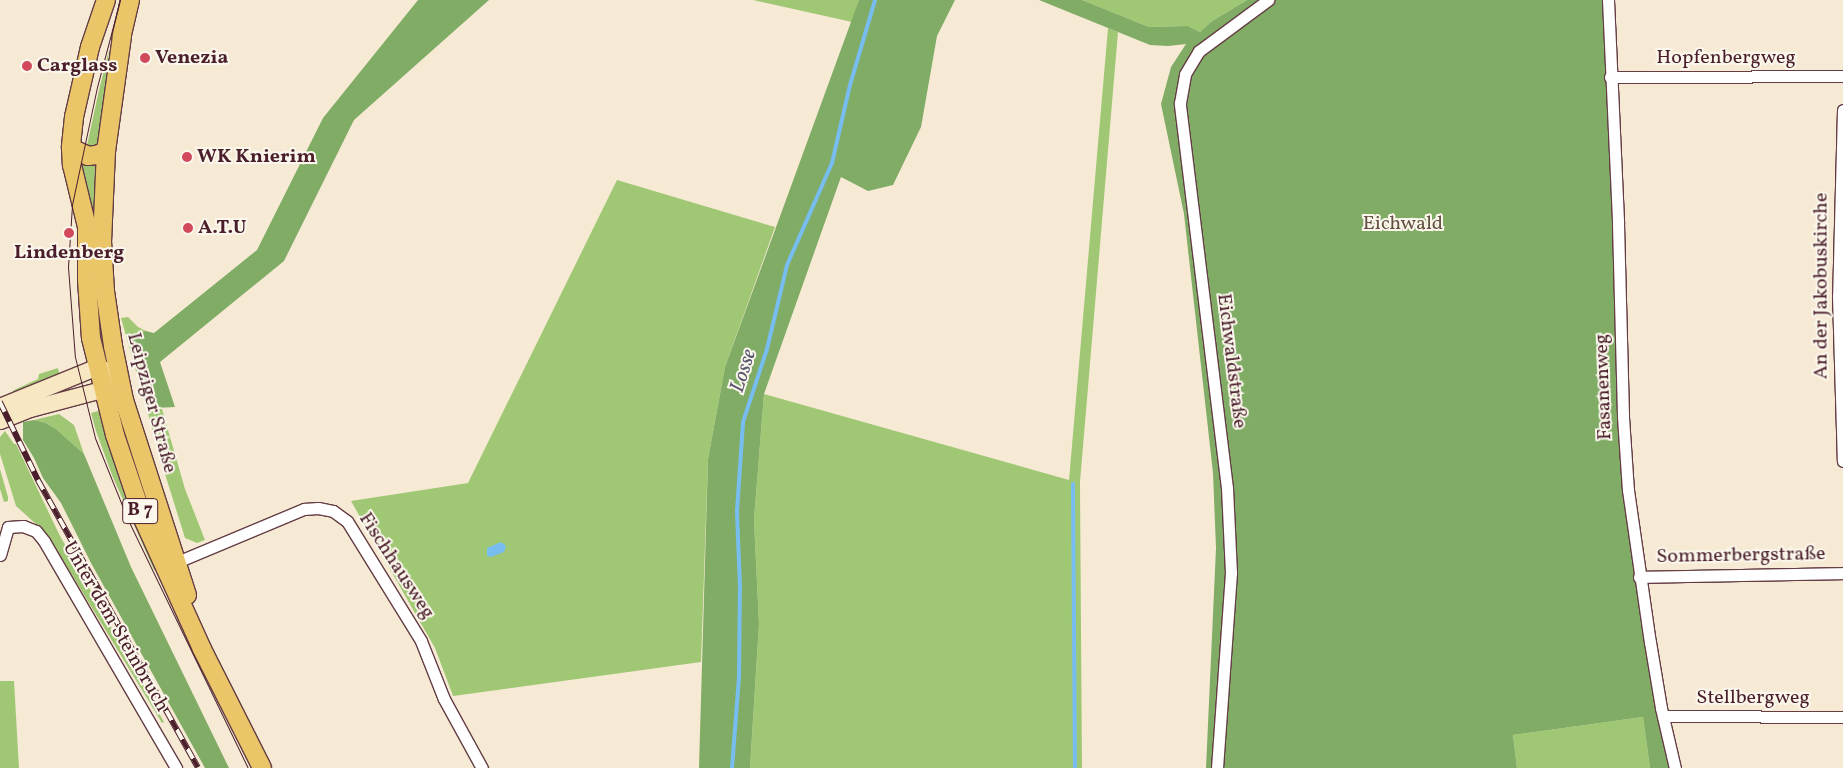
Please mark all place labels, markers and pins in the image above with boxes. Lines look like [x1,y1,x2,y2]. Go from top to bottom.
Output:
place label: Venezia [155,46,228,70]
marker: Venezia [139,52,151,64]
place label: Carglass [37,54,117,78]
marker: Carglass [21,60,33,72]
place label: WK Knierim [197,145,316,169]
marker: WK Knierim [181,151,193,163]
place label: A.T.U [198,216,246,240]
marker: A.T.U [182,222,194,234]
marker: Lindenberg [63,227,75,239]
place label: Lindenberg [14,241,124,265]

